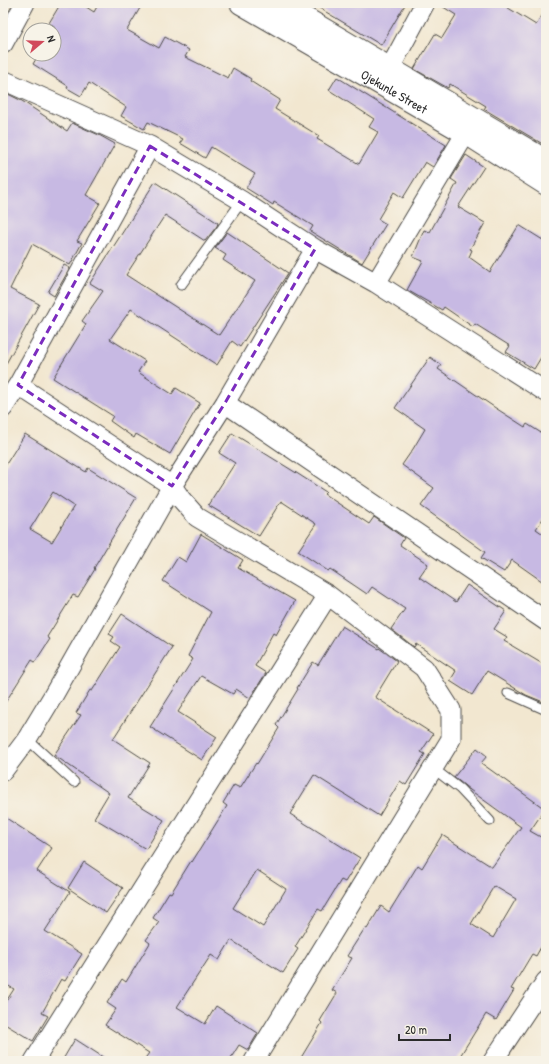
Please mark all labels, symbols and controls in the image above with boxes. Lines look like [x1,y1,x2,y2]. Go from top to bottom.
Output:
north arrow [22,22,62,62]
text: N [44,34,59,44]
street label: Ojekunle Street [358,65,431,118]
scale bar [399,1016,450,1042]
text: 20 m [405,1021,427,1038]

